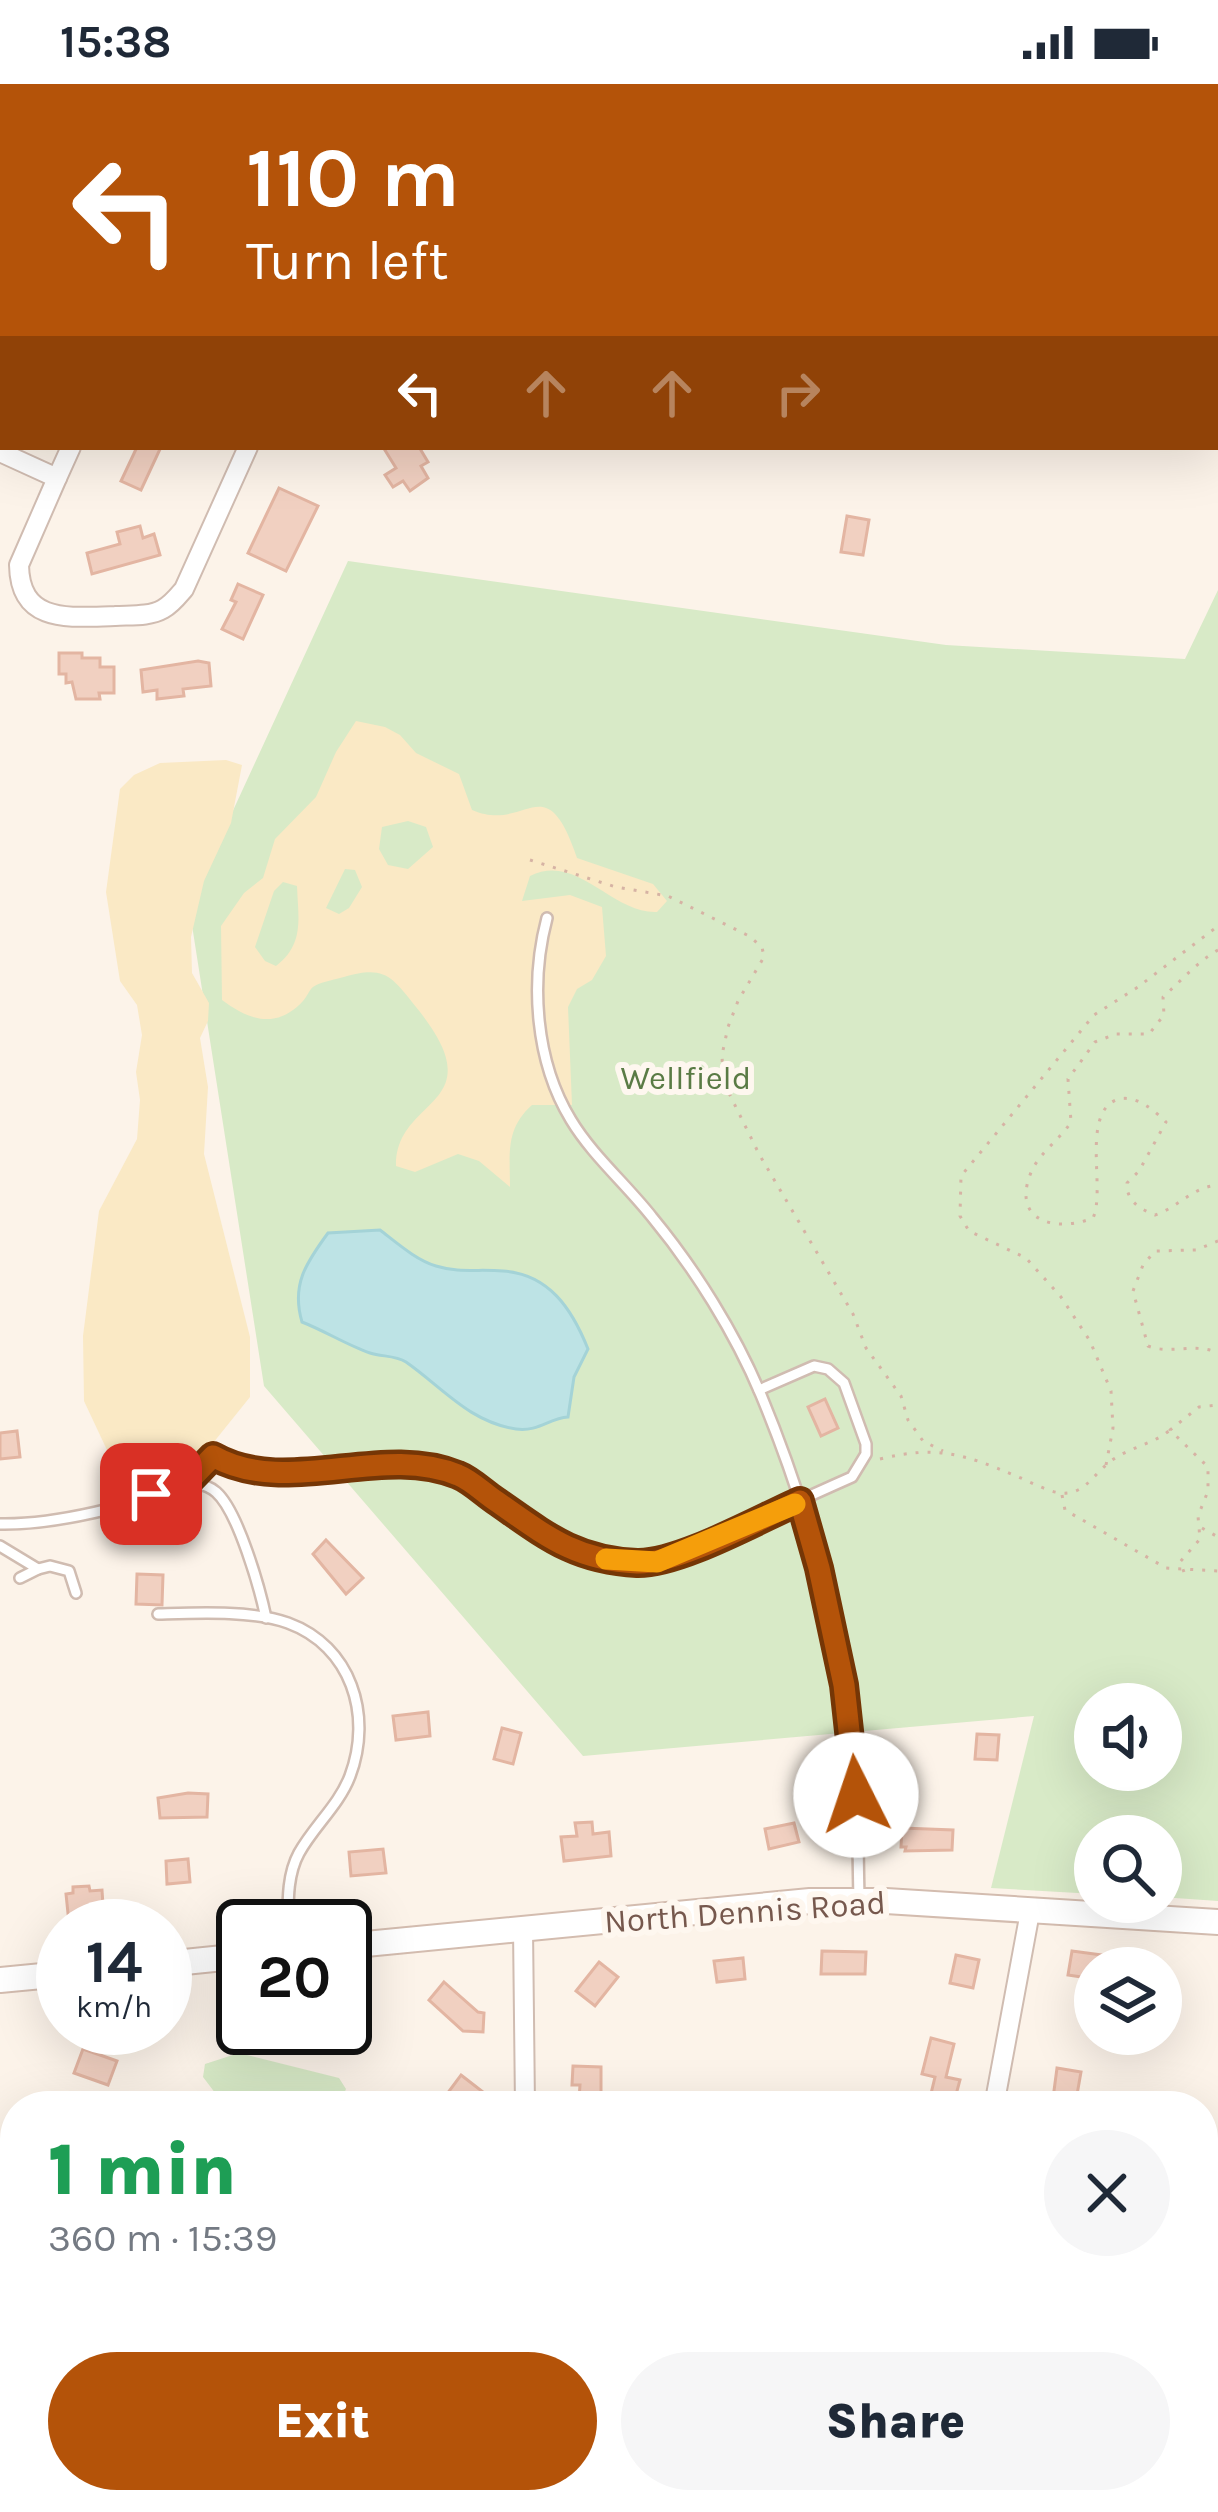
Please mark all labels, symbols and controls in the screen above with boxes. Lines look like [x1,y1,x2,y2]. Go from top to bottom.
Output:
text: 15:38 [60,16,171,68]
text: 110 m [246,129,460,227]
icon: left [48,132,204,288]
text: Turn left [246,229,449,293]
icon: left [387,360,453,426]
icon: ahead [513,360,579,426]
icon: ahead [639,360,705,426]
icon: right [765,360,831,426]
park label: Wellfield [621,1059,751,1097]
pin [100,1443,202,1545]
icon: arrive [118,1461,184,1527]
map controls [1074,1683,1182,2055]
button: sound [1074,1683,1182,1791]
position arrow [793,1732,919,1858]
button: search [1074,1815,1182,1923]
street label: North Dennis Road [603,1883,887,1941]
speed limit sign: 20 [216,1899,372,2055]
text: 14 [85,1927,143,1997]
button: layers [1074,1947,1182,2055]
text: km/h [76,1989,152,2025]
text: 1 min [48,2128,237,2212]
button: close [1044,2130,1170,2256]
text: 360 m · 15:39 [48,2215,277,2261]
button: Exit [48,2352,597,2490]
button: Share [621,2352,1170,2490]

